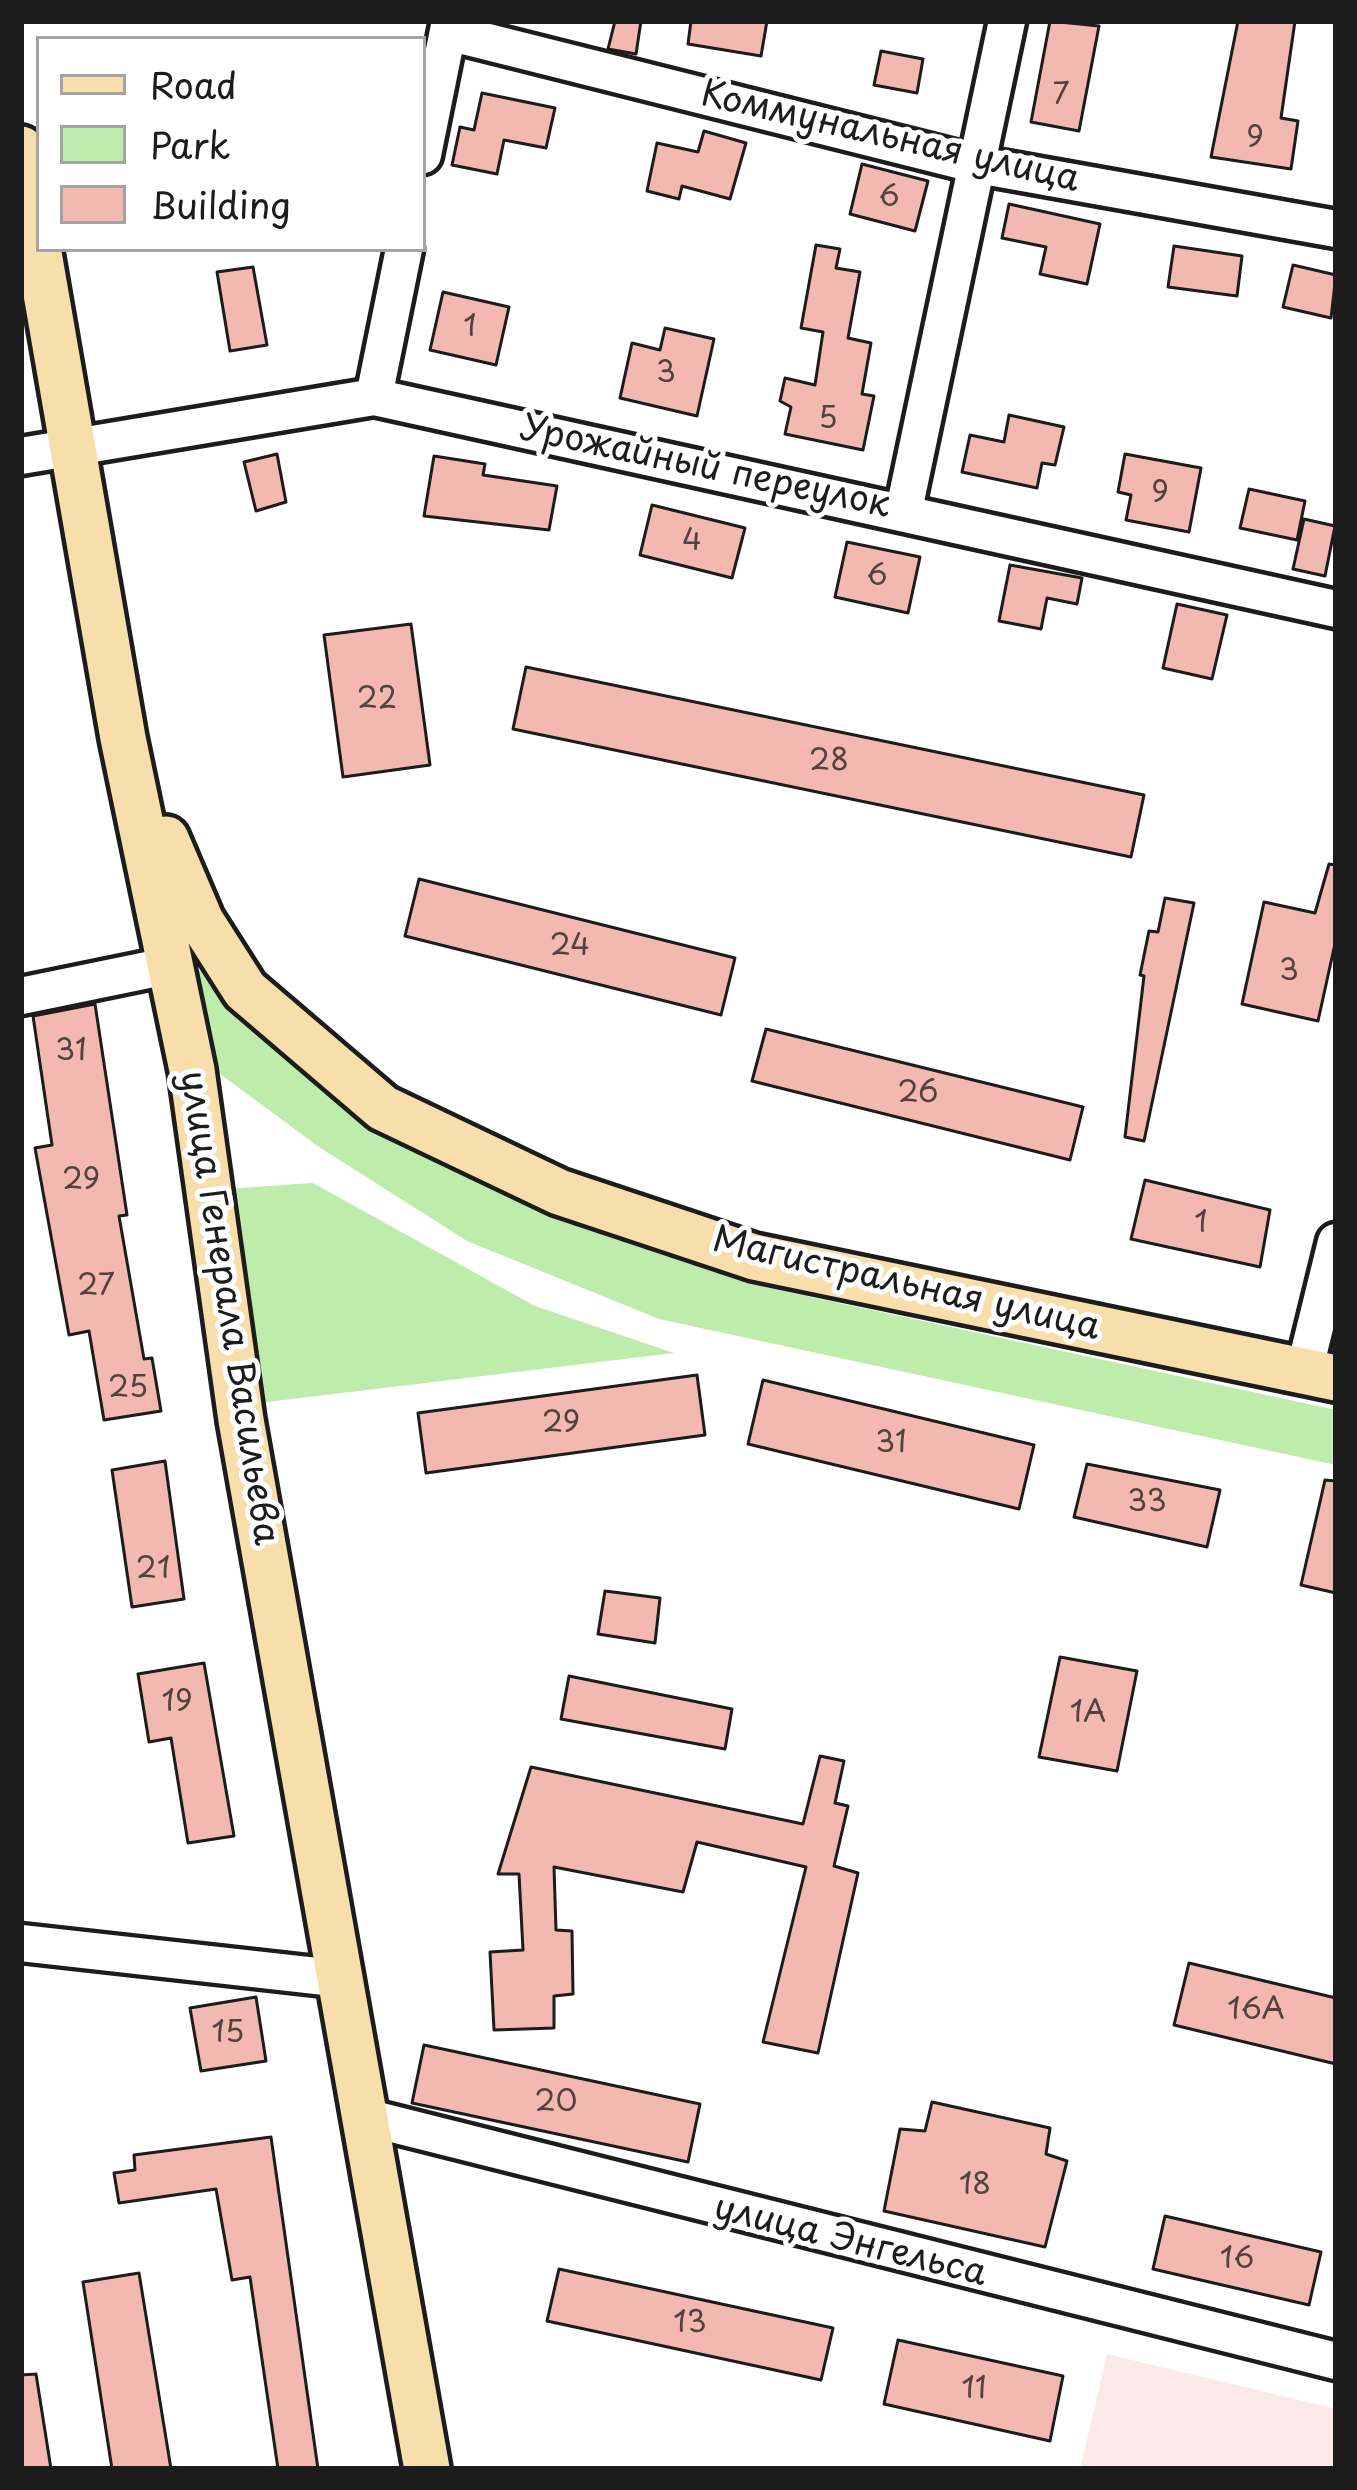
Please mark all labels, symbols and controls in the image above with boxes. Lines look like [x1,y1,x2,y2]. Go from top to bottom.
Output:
legend [36,36,426,252]
text: Road [150,57,237,111]
street label: Коммунальная улица [696,73,1084,203]
house number: 7 [1052,78,1070,114]
text: Park [150,117,230,171]
house number: 9 [1246,121,1264,157]
text: Building [150,177,291,231]
house number: 6 [878,180,900,216]
house number: 1 [463,310,477,346]
house number: 3 [656,356,676,392]
house number: 5 [818,402,838,438]
street label: Урожайный переулок [516,408,894,528]
house number: 9 [1151,476,1169,512]
house number: 4 [682,524,702,560]
house number: 6 [866,559,888,595]
house number: 22 [357,682,397,718]
house number: 28 [809,744,849,780]
house number: 24 [550,929,590,965]
house number: 3 [1279,954,1299,990]
house number: 31 [55,1034,87,1070]
street label: улица Генерала Васильева [169,1068,287,1548]
house number: 26 [897,1076,939,1112]
house number: 29 [62,1163,100,1199]
house number: 1 [1194,1206,1208,1242]
street label: Магистральная улица [708,1219,1104,1351]
house number: 27 [77,1269,115,1305]
house number: 25 [108,1371,148,1407]
house number: 29 [542,1406,580,1442]
house number: 31 [875,1426,907,1462]
house number: 33 [1127,1485,1167,1521]
house number: 21 [136,1552,170,1588]
house number: 19 [161,1685,193,1721]
house number: 1А [1070,1696,1106,1732]
house number: 16А [1227,1993,1285,2029]
house number: 15 [212,2016,244,2052]
house number: 20 [535,2085,577,2121]
house number: 18 [959,2168,991,2204]
street label: улица Энгельса [709,2187,991,2297]
house number: 16 [1220,2242,1254,2278]
house number: 13 [673,2306,707,2342]
house number: 11 [961,2372,987,2408]

